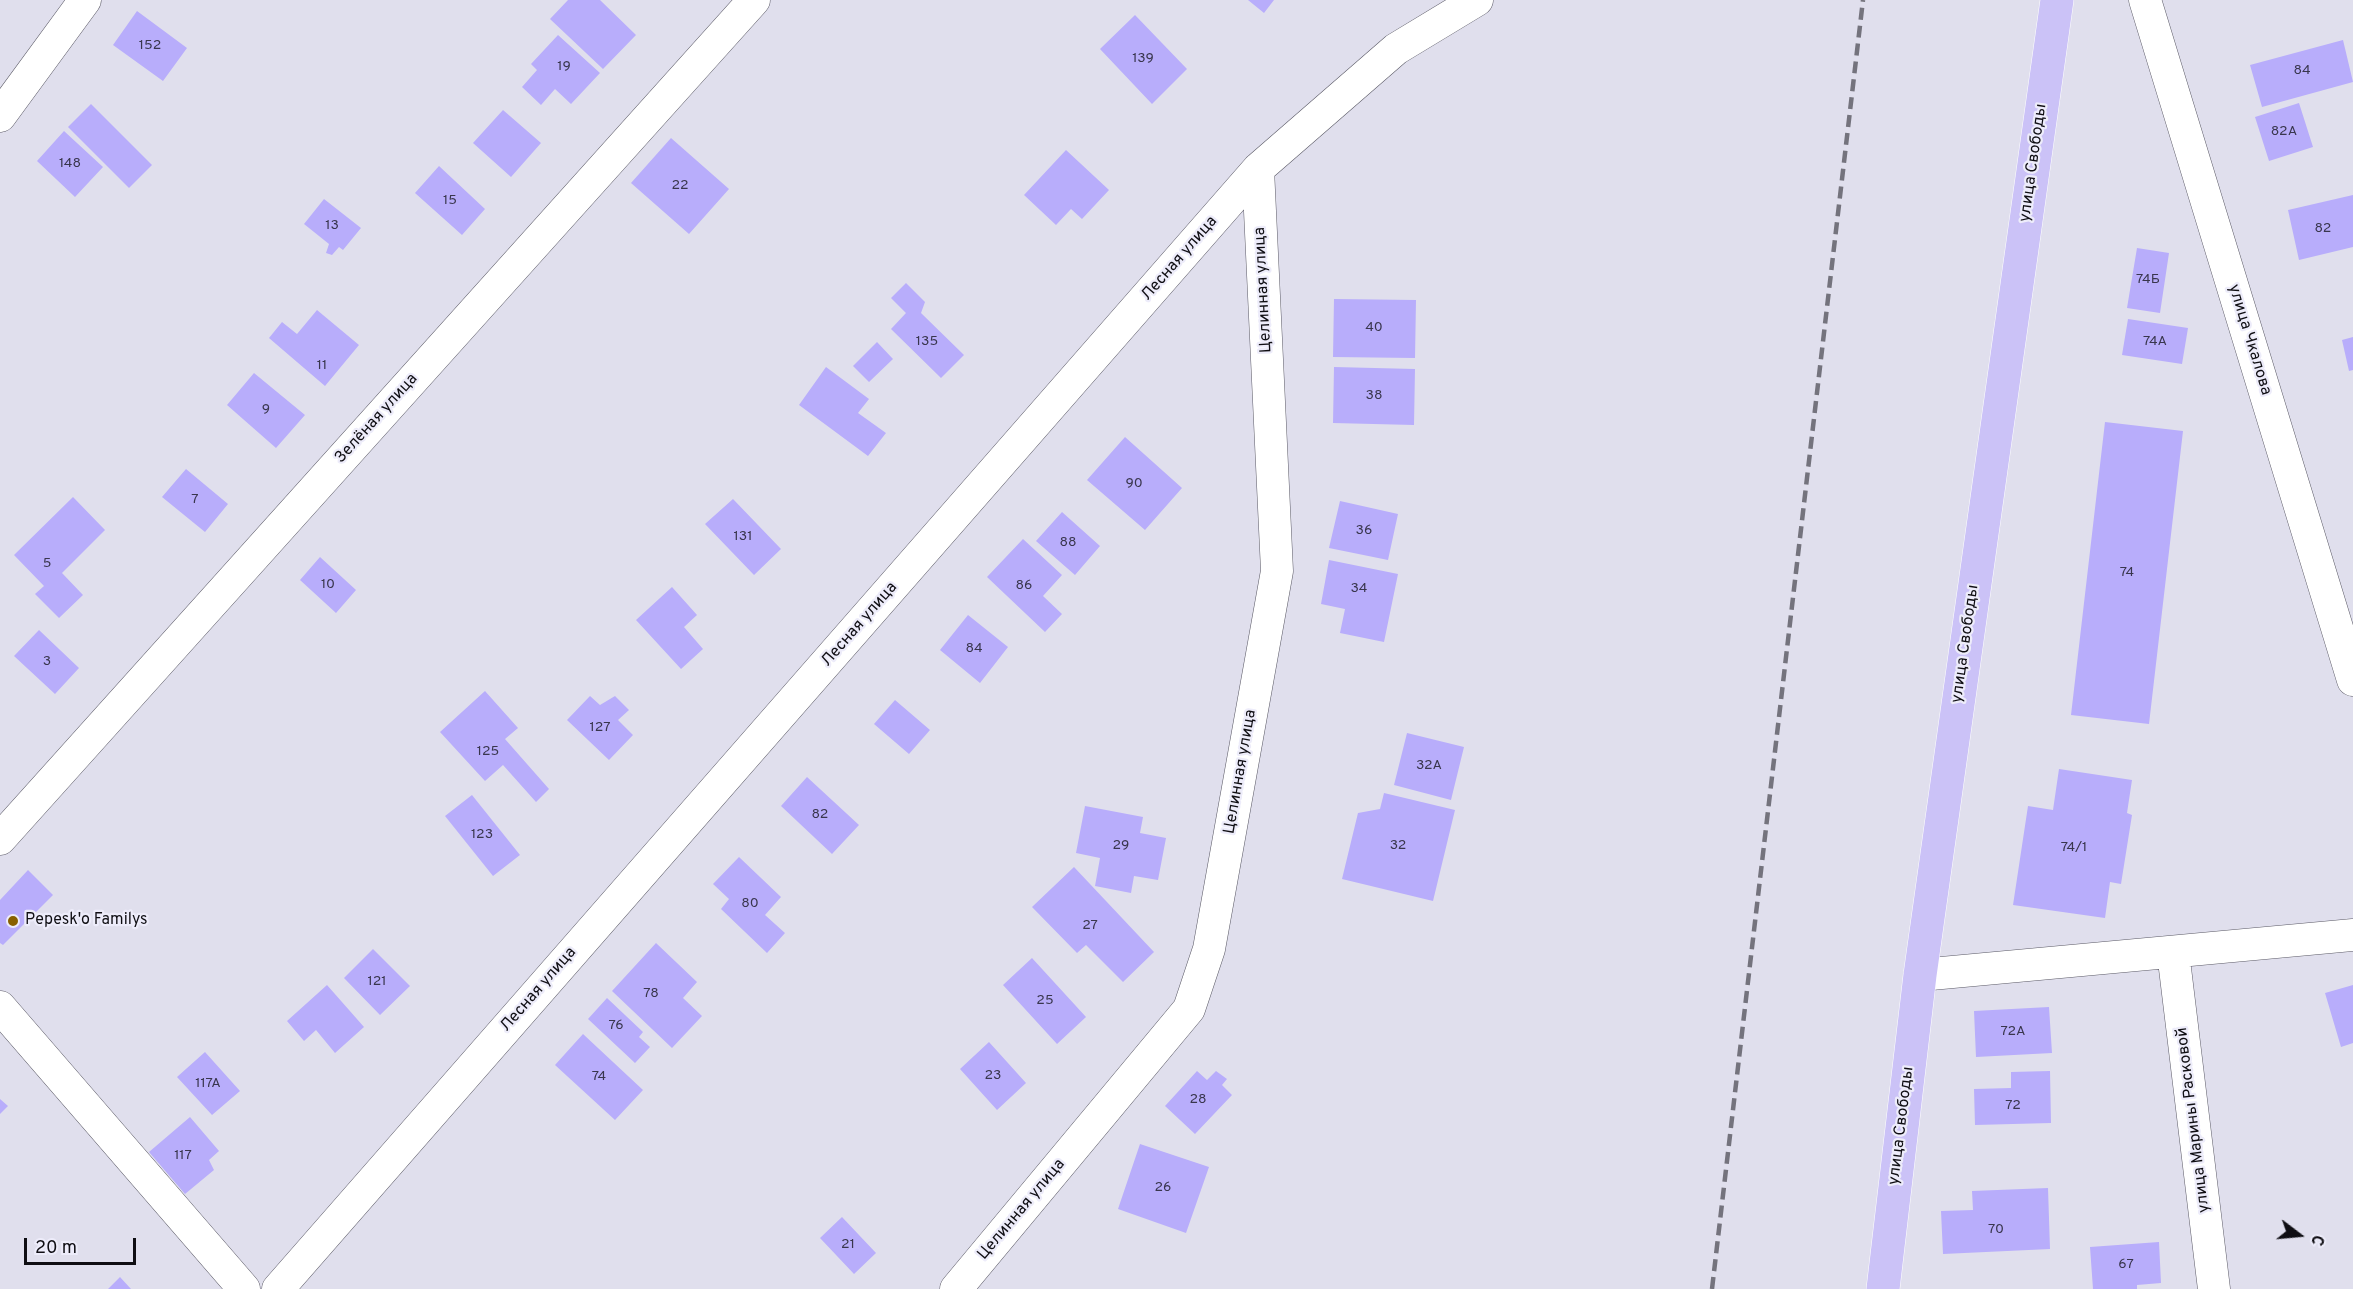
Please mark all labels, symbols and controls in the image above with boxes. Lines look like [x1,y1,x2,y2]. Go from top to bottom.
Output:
house number: 152 [139,38,161,54]
house number: 139 [1132,51,1154,67]
house number: 19 [557,59,571,75]
house number: 84 [2293,63,2311,79]
street label: улица Свободы [2016,103,2052,223]
house number: 82А [2271,124,2297,140]
house number: 148 [59,156,81,172]
house number: 22 [671,178,689,194]
house number: 15 [443,193,457,209]
street label: Лесная улица [1138,213,1222,305]
house number: 13 [325,218,339,234]
house number: 82 [2315,221,2331,237]
street label: Целинная улица [1251,227,1277,353]
house number: 74Б [2136,272,2160,288]
street label: улица Чкалова [2223,282,2275,398]
house number: 40 [1365,320,1383,336]
house number: 135 [916,334,938,350]
house number: 74А [2143,334,2167,350]
house number: 11 [317,358,327,374]
street label: Зелёная улица [332,370,422,468]
house number: 38 [1366,388,1382,404]
house number: 9 [262,402,270,418]
house number: 90 [1125,476,1143,492]
house number: 7 [191,492,199,508]
house number: 36 [1356,523,1372,539]
house number: 131 [734,529,752,545]
house number: 88 [1059,535,1077,551]
house number: 5 [43,556,51,572]
house number: 74 [2120,565,2134,581]
house number: 10 [321,577,335,593]
house number: 86 [1016,578,1032,594]
street label: Лесная улица [818,579,902,671]
house number: 34 [1350,581,1368,597]
street label: улица Свободы [1948,584,1984,704]
house number: 84 [965,641,983,657]
house number: 3 [43,654,51,670]
street label: Целинная улица [1221,708,1261,836]
house number: 127 [590,720,610,736]
house number: 125 [477,744,499,760]
house number: 32А [1416,758,1442,774]
house number: 82 [812,807,828,823]
house number: 123 [471,827,493,843]
house number: 29 [1113,838,1129,854]
house number: 32 [1390,838,1406,854]
house number: 74/1 [2061,840,2087,856]
house number: 80 [741,896,759,912]
place label: Pepesk'o Familys [25,911,148,931]
marker: Pepesk'o Familys [6,914,20,928]
house number: 27 [1082,918,1098,934]
street label: Лесная улица [497,944,581,1036]
house number: 121 [367,974,387,990]
house number: 78 [643,986,659,1002]
house number: 25 [1036,993,1054,1009]
house number: 76 [609,1018,623,1034]
house number: 72А [2000,1024,2026,1040]
street label: улица Марины Расковой [2173,1026,2215,1214]
street label: улица Свободы [1885,1066,1919,1186]
house number: 23 [985,1068,1001,1084]
house number: 74 [592,1069,606,1085]
house number: 117А [195,1076,221,1092]
house number: 28 [1189,1092,1207,1108]
house number: 72 [2005,1098,2021,1114]
house number: 117 [174,1148,192,1164]
street label: Целинная улица [974,1156,1070,1264]
house number: 26 [1155,1180,1171,1196]
north arrow [2269,1205,2329,1265]
house number: 70 [1988,1222,2004,1238]
scale bar [27,1226,140,1264]
text: С [2305,1232,2327,1248]
text: 20 m [35,1237,77,1260]
house number: 21 [841,1237,855,1253]
house number: 67 [2118,1257,2134,1273]

